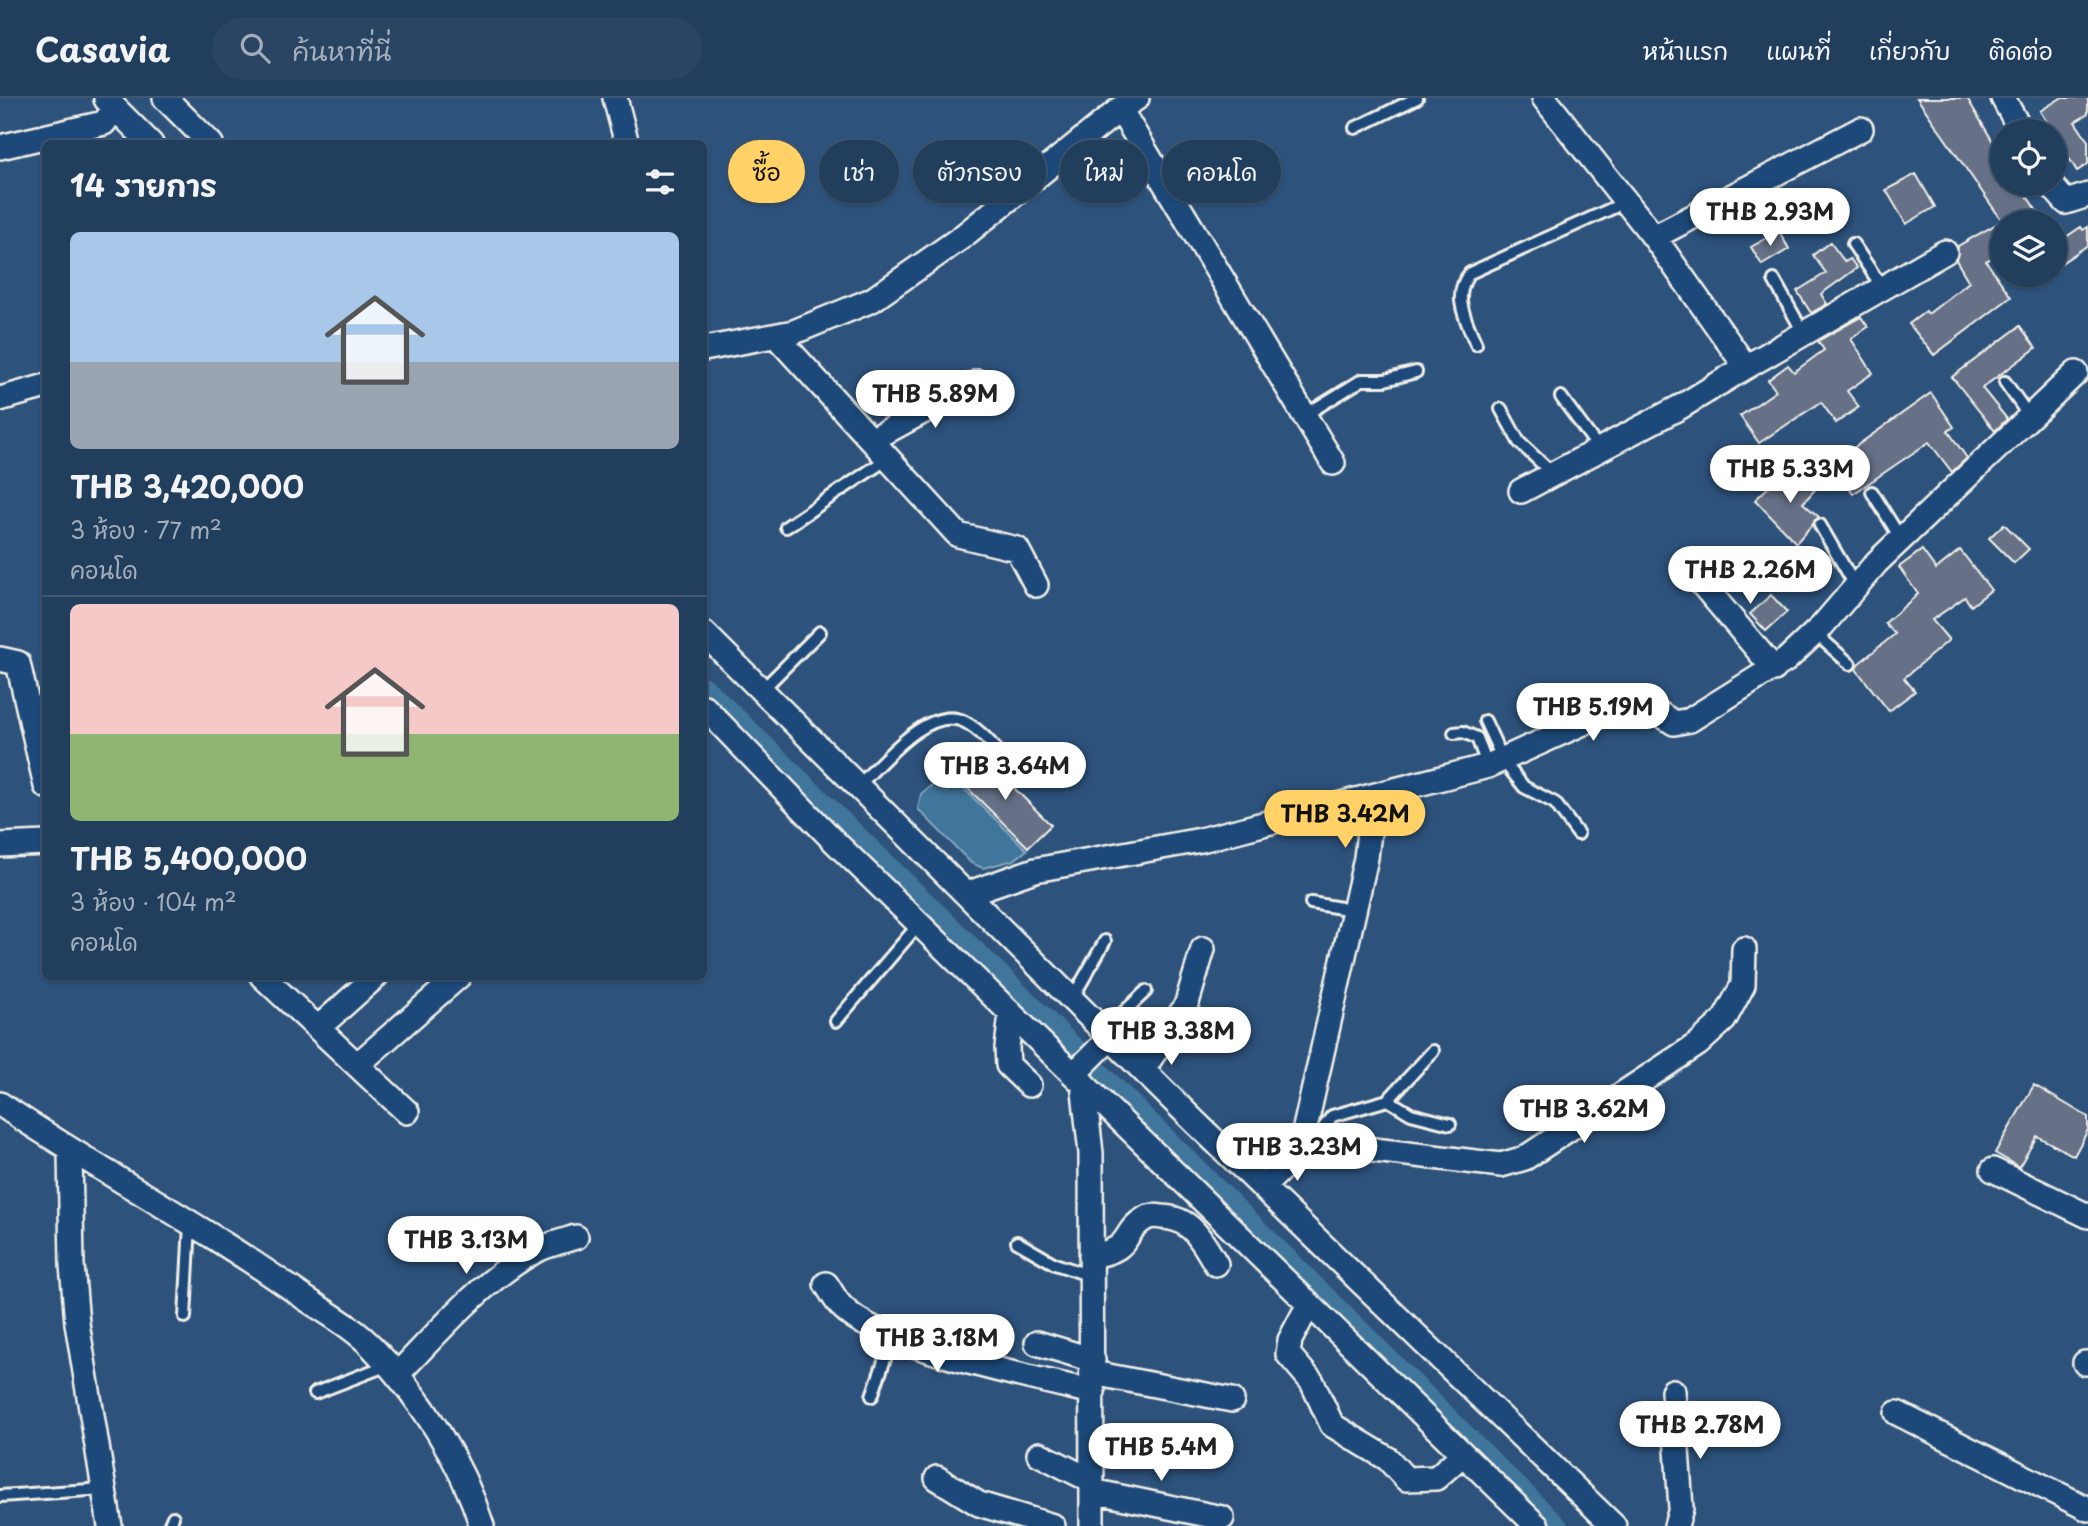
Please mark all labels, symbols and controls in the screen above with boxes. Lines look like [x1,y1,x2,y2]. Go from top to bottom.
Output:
search box [212,17,702,80]
text: Casavia [35,23,170,73]
icon: search [236,29,274,67]
text: ค้นหาที่นี่ [292,31,391,70]
text: หน้าแรก [1643,32,1728,68]
text: แผนที่ [1766,32,1831,68]
text: เกี่ยวกับ [1869,32,1951,68]
text: ติดต่อ [1989,32,2053,68]
map controls [1990,119,2067,287]
button: locate [1990,119,2067,196]
chip: ซื้อ [728,140,805,203]
chip: เช่า [819,140,899,203]
chip: ตัวกรอง [913,140,1046,203]
chip: ใหม่ [1060,140,1148,203]
chip: คอนโด [1162,140,1281,203]
text: 14 รายการ [70,162,217,207]
icon: filters [641,163,679,201]
pin: THB 2.93M [1690,188,1850,248]
text: THB 2.93M [1706,193,1834,228]
button: layers [1990,210,2067,287]
icon: home [312,277,438,403]
pin: THB 5.89M [855,370,1015,430]
text: THB 5.89M [872,375,998,410]
pin: THB 5.33M [1710,446,1870,505]
text: THB 5.33M [1726,450,1854,485]
text: THB 3,420,000 [70,463,304,508]
text: 3 ห้อง · 77 m² [70,512,222,547]
pin: THB 2.26M [1670,546,1830,606]
text: THB 2.26M [1684,551,1816,586]
text: คอนโด [70,552,138,587]
icon: home [312,649,438,775]
pin: THB 5.19M [1513,684,1673,743]
text: THB 5.19M [1532,688,1654,723]
pin: THB 3.64M [925,742,1085,802]
text: THB 3.64M [940,747,1070,782]
pin: THB 3.42M [1265,790,1425,850]
text: THB 3.42M [1280,795,1410,830]
text: THB 5,400,000 [70,835,307,880]
text: 3 ห้อง · 104 m² [70,884,237,919]
text: คอนโด [70,924,138,959]
pin: THB 3.38M [1091,1007,1251,1067]
text: THB 3.38M [1107,1012,1235,1047]
pin: THB 3.62M [1504,1086,1664,1145]
text: THB 3.62M [1519,1090,1649,1125]
pin: THB 3.23M [1217,1124,1377,1183]
text: THB 3.23M [1232,1128,1362,1163]
pin: THB 3.13M [386,1216,546,1276]
text: THB 3.13M [404,1221,528,1256]
pin: THB 3.18M [857,1314,1017,1374]
text: THB 3.18M [876,1319,998,1354]
pin: THB 2.78M [1620,1402,1780,1461]
text: THB 2.78M [1636,1406,1764,1441]
pin: THB 5.4M [1089,1424,1233,1483]
text: THB 5.4M [1105,1428,1217,1463]

